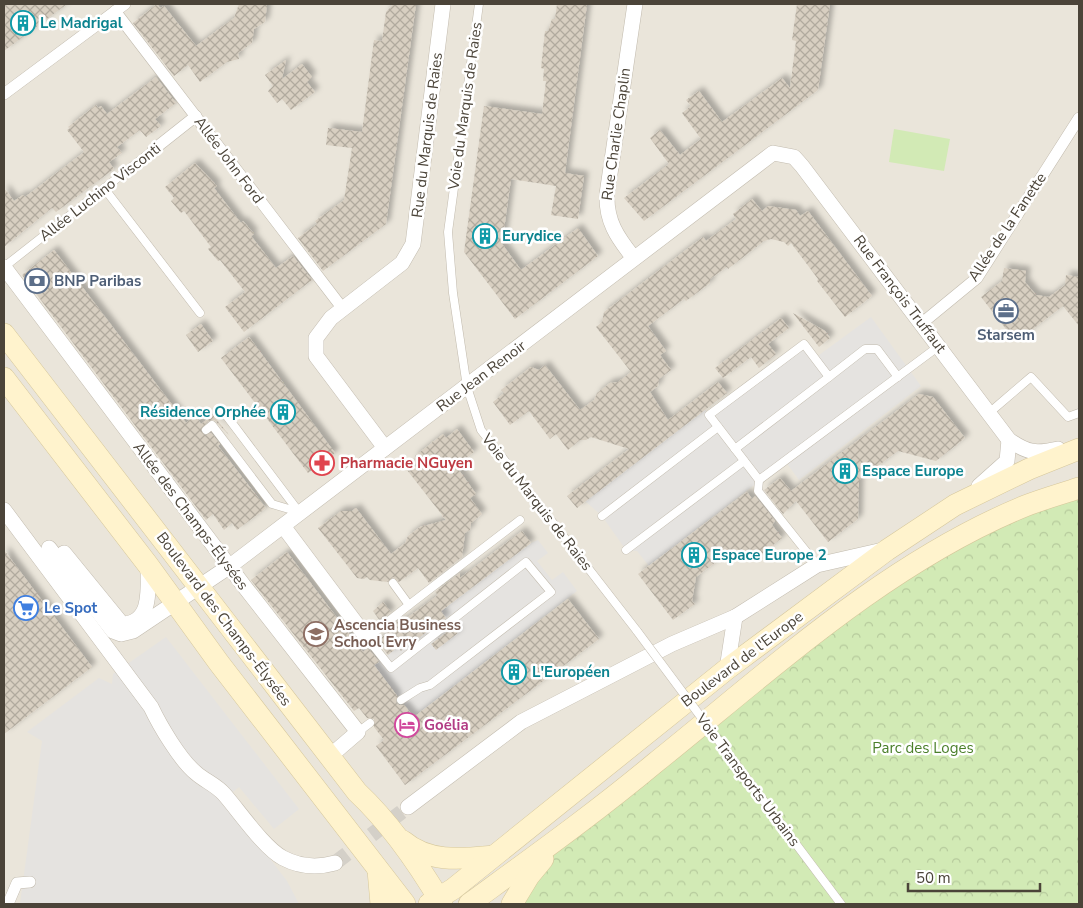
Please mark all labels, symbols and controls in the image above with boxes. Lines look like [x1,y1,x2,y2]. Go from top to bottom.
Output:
building icon: Le Madrigal [10,10,36,36]
place label: Le Madrigal [40,13,123,33]
street label: Voie du Marquis de Raies [443,21,487,192]
street label: Rue du Marquis de Raies [407,51,447,219]
street label: Rue Charlie Chaplin [597,66,635,202]
street label: Allée John Ford [190,112,268,208]
street label: Allée Luchino Visconti [35,138,165,246]
street label: Allée de la Fanette [963,169,1051,285]
building icon: Eurydice [472,223,498,249]
place label: Eurydice [502,226,562,246]
street label: Rue François Truffaut [849,231,951,358]
bank icon: BNP Paribas [24,268,50,294]
place label: BNP Paribas [54,271,141,291]
office icon: Starsem [993,298,1019,324]
place label: Starsem [977,325,1035,345]
street label: Rue Jean Renoir [432,335,530,416]
building icon: Résidence Orphée [270,399,296,425]
place label: Résidence Orphée [140,402,266,422]
street label: Voie du Marquis de Raies [476,428,597,575]
street label: Allée des Champs-Élysées [129,438,253,594]
pharmacy icon: Pharmacie NGuyen [309,450,335,476]
place label: Pharmacie NGuyen [340,453,473,473]
building icon: Espace Europe [832,458,858,484]
place label: Espace Europe [862,461,964,481]
street label: Boulevard des Champs-Élysées [152,528,296,710]
building icon: Espace Europe 2 [681,542,707,568]
place label: Espace Europe 2 [712,545,827,565]
supermarket icon: Le Spot [13,595,39,621]
place label: Le Spot [44,598,98,618]
street label: Boulevard de l'Europe [677,607,807,711]
place label: Ascencia Business School Evry [334,615,461,652]
school or university icon: Ascencia Business School Evry [303,621,329,647]
building icon: L'Européen [501,659,527,685]
place label: L'Européen [532,662,610,682]
street label: Voie Transports Urbains [691,709,805,850]
hotel icon: Goélia [394,712,420,738]
place label: Goélia [424,715,469,735]
park label: Parc des Loges [872,738,974,758]
scale bar [908,860,1040,892]
text: 50 m [916,868,951,888]

